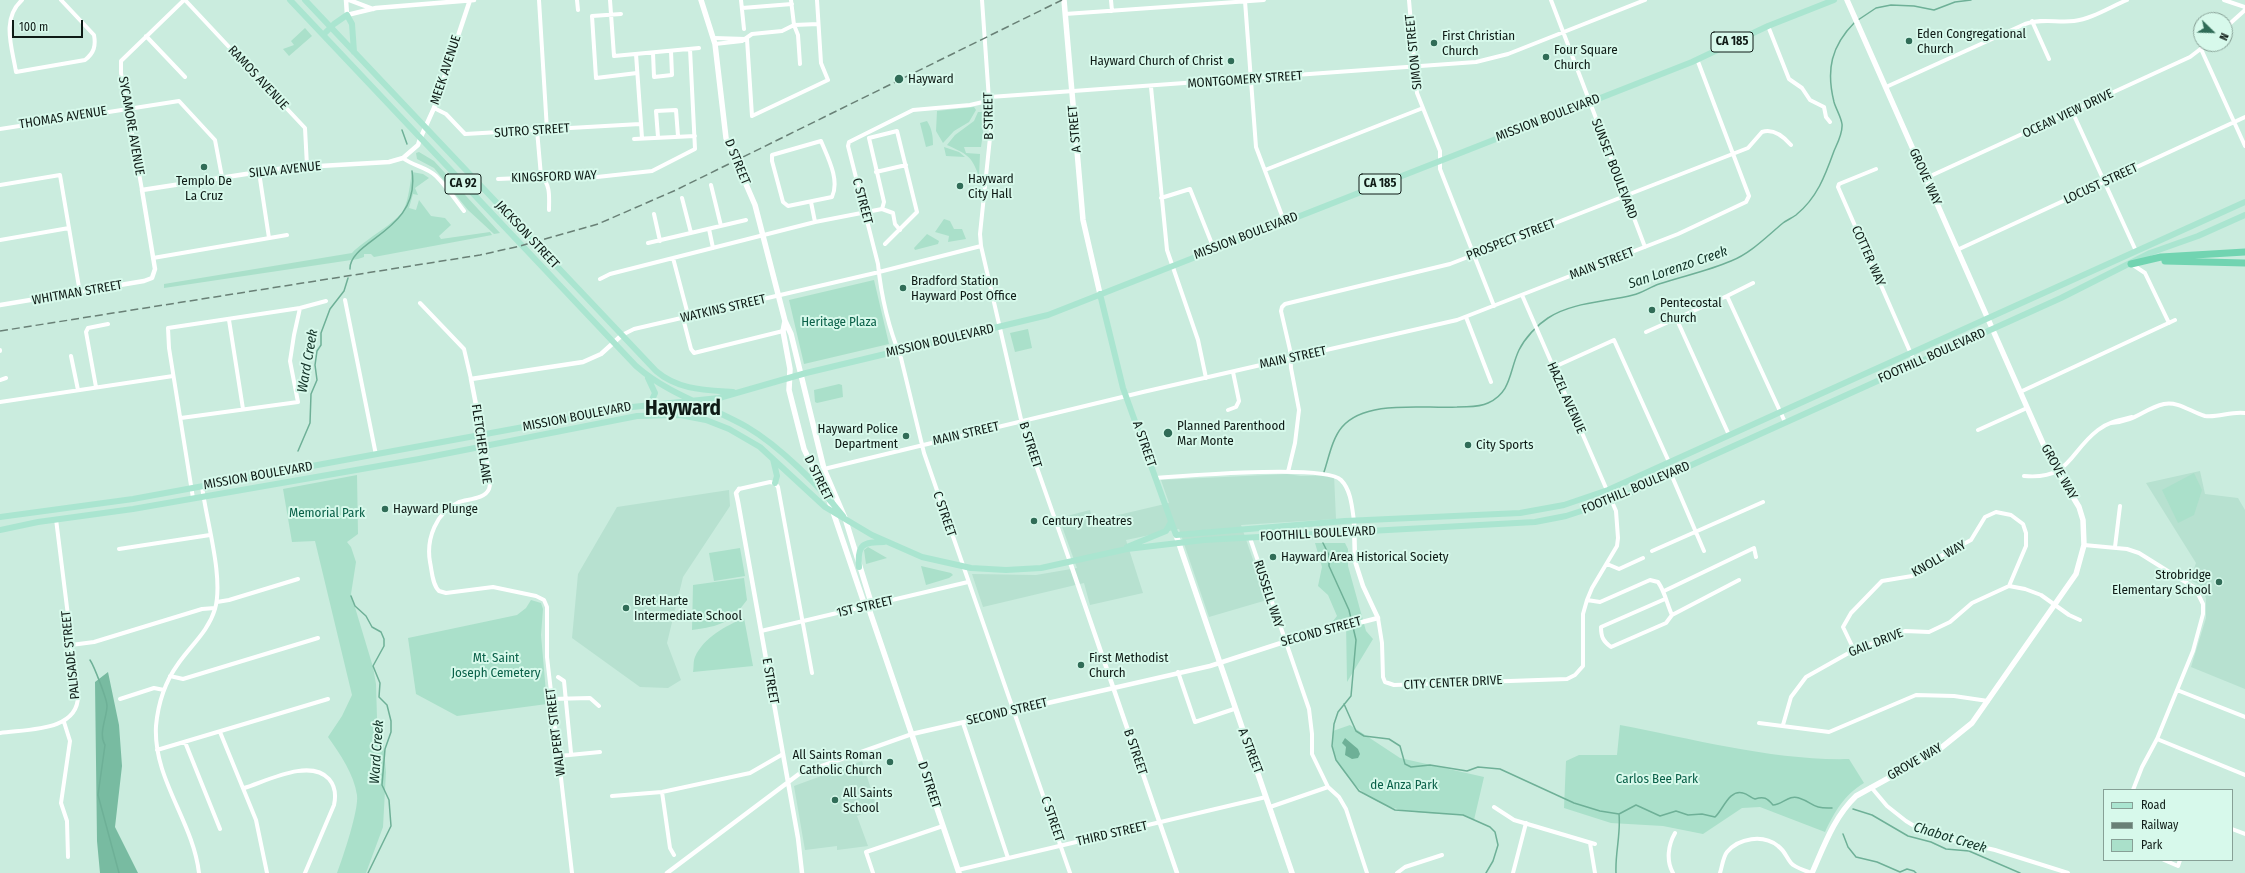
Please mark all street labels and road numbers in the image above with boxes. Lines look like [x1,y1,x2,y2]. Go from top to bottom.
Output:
street label: SIMON STREET [1402,14,1426,90]
road number: CA 185 [1711,32,1753,52]
street label: MEEK AVENUE [427,33,465,107]
street label: RAMOS AVENUE [224,43,292,113]
street label: MONTGOMERY STREET [1187,68,1303,92]
street label: SYCAMORE AVENUE [115,75,147,177]
street label: OCEAN VIEW DRIVE [2020,86,2116,142]
street label: MISSION BOULEVARD [1494,91,1602,145]
street label: B STREET [981,92,997,140]
street label: THOMAS AVENUE [18,103,108,133]
street label: A STREET [1065,105,1085,153]
street label: SUNSET BOULEVARD [1588,117,1640,221]
street label: SUTRO STREET [494,121,570,141]
street label: D STREET [721,137,753,187]
street label: GROVE WAY [1906,146,1944,208]
street label: SILVA AVENUE [248,158,322,182]
street label: LOCUST STREET [2061,160,2141,208]
street label: KINGSFORD WAY [511,168,597,186]
road number: CA 92 [445,174,481,194]
road number: CA 185 [1359,174,1401,194]
street label: C STREET [848,176,876,226]
street label: JACKSON STREET [492,198,562,272]
street label: MISSION BOULEVARD [1192,209,1300,263]
street label: PROSPECT STREET [1464,216,1558,264]
street label: COTTER WAY [1848,223,1888,289]
street label: MAIN STREET [1568,245,1636,283]
street label: WHITMAN STREET [31,277,123,309]
street label: WATKINS STREET [679,292,767,326]
street label: MISSION BOULEVARD [884,321,996,361]
street label: FOOTHILL BOULEVARD [1876,325,1988,387]
street label: MAIN STREET [1258,343,1328,373]
street label: HAZEL AVENUE [1543,360,1589,436]
street label: MISSION BOULEVARD [521,399,633,435]
street label: FLETCHER LANE [468,403,494,485]
street label: MAIN STREET [931,419,1001,449]
street label: A STREET [1129,419,1159,469]
street label: B STREET [1015,420,1045,470]
street label: GROVE WAY [2037,442,2081,502]
street label: D STREET [800,453,836,503]
street label: FOOTHILL BOULEVARD [1580,458,1692,518]
street label: MISSION BOULEVARD [202,459,314,493]
street label: C STREET [929,489,959,539]
street label: FOOTHILL BOULEVARD [1260,523,1376,545]
street label: KNOLL WAY [1909,537,1969,581]
street label: RUSSELL WAY [1250,558,1286,630]
street label: 1ST STREET [835,593,895,621]
street label: PALISADE STREET [59,610,83,700]
street label: SECOND STREET [1279,614,1363,650]
street label: GAIL DRIVE [1846,625,1906,661]
street label: E STREET [758,657,782,705]
street label: CITY CENTER DRIVE [1403,673,1503,693]
street label: WALPERT STREET [543,687,569,777]
street label: SECOND STREET [965,695,1049,729]
street label: A STREET [1234,726,1266,776]
street label: B STREET [1120,727,1150,777]
street label: GROVE WAY [1885,740,1945,784]
street label: D STREET [914,760,944,810]
street label: C STREET [1037,794,1067,844]
street label: THIRD STREET [1075,818,1149,850]

